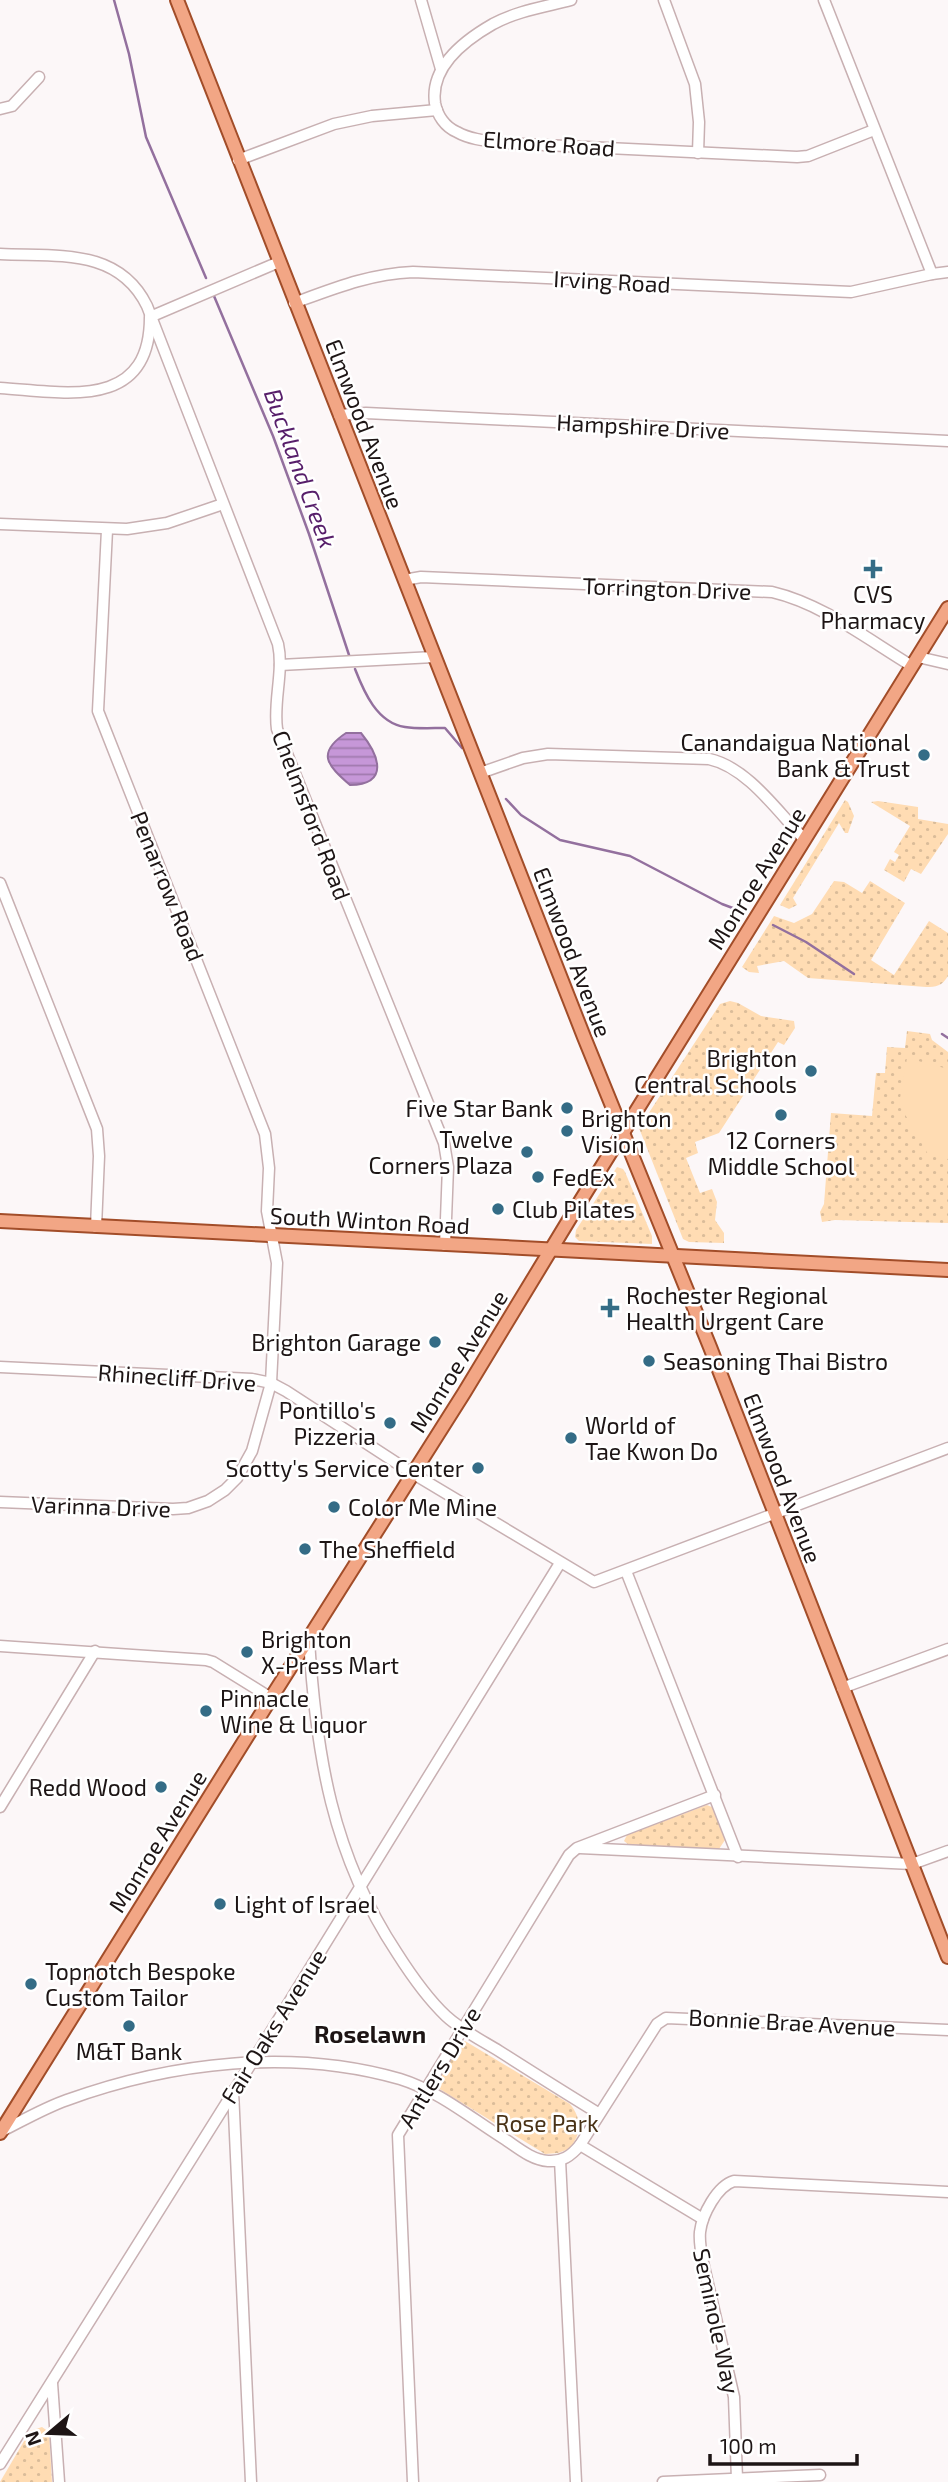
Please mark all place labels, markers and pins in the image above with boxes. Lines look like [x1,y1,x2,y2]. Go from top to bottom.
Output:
marker: CVS Pharmacy [865,561,881,577]
place label: CVS Pharmacy [821,580,925,634]
place label: Canandaigua National Bank & Trust [681,728,910,782]
marker: Canandaigua National Bank & Trust [916,747,932,763]
place label: Brighton Central Schools [634,1044,797,1098]
marker: Brighton Central Schools [803,1063,819,1079]
place label: Five Star Bank [405,1094,553,1122]
marker: Five Star Bank [559,1100,575,1116]
place label: Brighton Vision [581,1104,672,1158]
marker: 12 Corners Middle School [773,1107,789,1123]
marker: Brighton Vision [559,1123,575,1139]
place label: Twelve Corners Plaza [368,1125,513,1179]
place label: 12 Corners Middle School [707,1126,855,1180]
marker: Twelve Corners Plaza [519,1144,535,1160]
place label: FedEx [552,1163,615,1191]
marker: FedEx [530,1169,546,1185]
place label: Club Pilates [512,1195,635,1223]
marker: Club Pilates [490,1201,506,1217]
place label: Rochester Regional Health Urgent Care [626,1281,828,1335]
marker: Rochester Regional Health Urgent Care [600,1298,620,1318]
place label: Brighton Garage [251,1328,421,1356]
marker: Brighton Garage [427,1334,443,1350]
place label: Seasoning Thai Bistro [663,1347,888,1375]
marker: Seasoning Thai Bistro [641,1353,657,1369]
place label: Pontillo's Pizzeria [279,1396,376,1450]
place label: World of Tae Kwon Do [585,1411,718,1465]
marker: Pontillo's Pizzeria [382,1415,398,1431]
marker: World of Tae Kwon Do [563,1430,579,1446]
place label: Scotty's Service Center [226,1454,464,1482]
marker: Scotty's Service Center [470,1460,486,1476]
place label: Color Me Mine [348,1493,497,1521]
marker: Color Me Mine [326,1499,342,1515]
place label: The Sheffield [319,1535,456,1563]
marker: The Sheffield [297,1541,313,1557]
place label: Brighton X-Press Mart [261,1625,399,1679]
marker: Brighton X-Press Mart [239,1644,255,1660]
place label: Pinnacle Wine & Liquor [220,1684,367,1738]
marker: Pinnacle Wine & Liquor [198,1703,214,1719]
place label: Redd Wood [29,1773,147,1801]
marker: Redd Wood [153,1779,169,1795]
place label: Light of Israel [234,1890,377,1918]
marker: Light of Israel [212,1896,228,1912]
place label: Topnotch Bespoke Custom Tailor [45,1957,236,2011]
marker: Topnotch Bespoke Custom Tailor [23,1976,39,1992]
marker: M&T Bank [121,2018,137,2034]
place label: M&T Bank [76,2037,183,2065]

